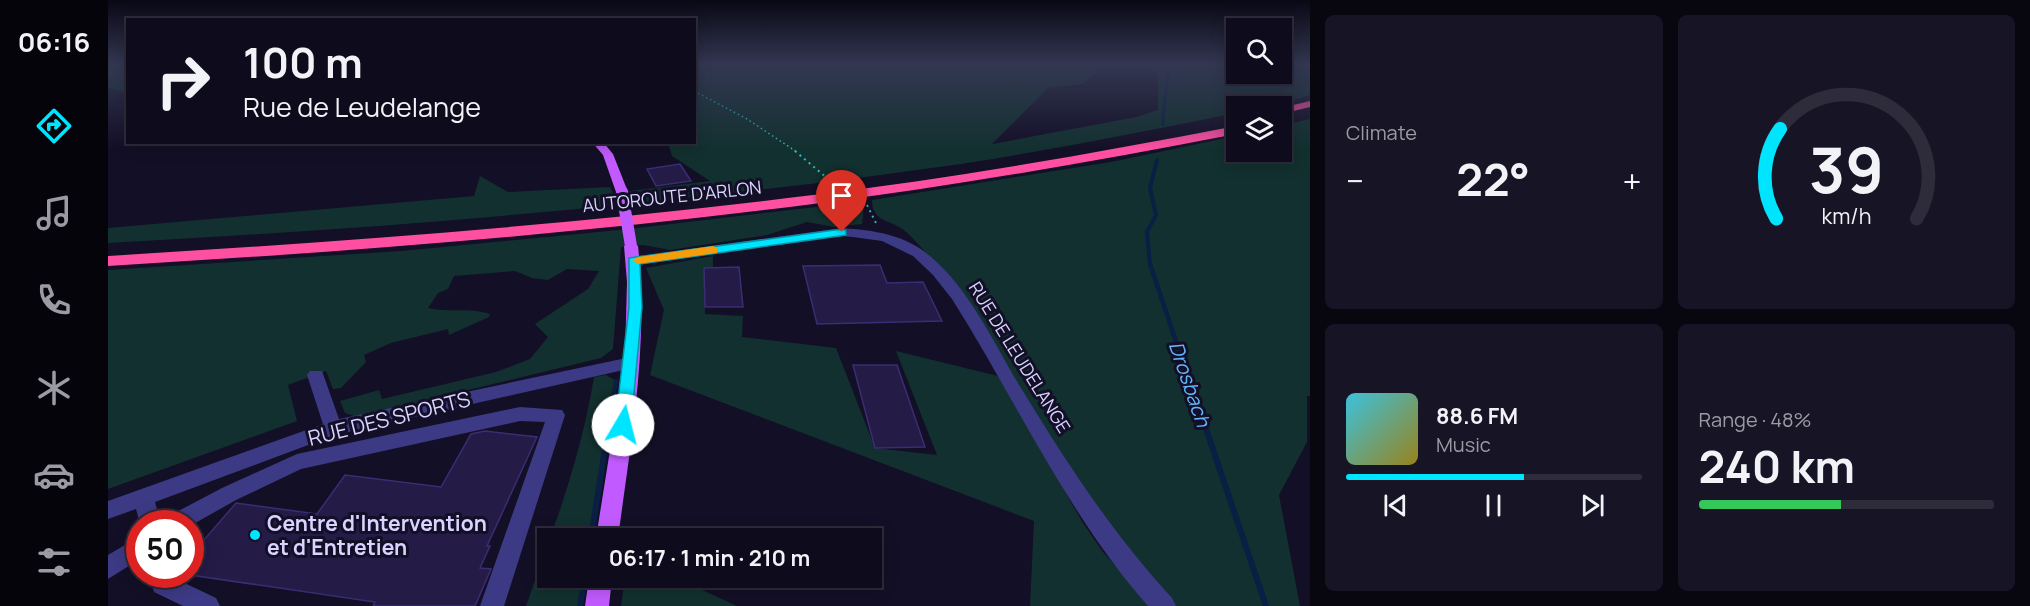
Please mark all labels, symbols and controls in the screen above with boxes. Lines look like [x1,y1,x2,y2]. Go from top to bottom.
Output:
map controls [1226,18,1292,162]
button: search [1226,18,1292,84]
text: 06:16 [18,23,90,60]
text: 100 m [243,33,363,91]
icon: right [144,42,222,120]
text: Rue de Leudelange [243,88,481,125]
button: layers [1226,96,1292,162]
icon: directions [33,105,75,147]
text: Climate [1346,119,1417,146]
text: 39 [1809,126,1884,212]
text: 22° [1456,148,1530,210]
text: − [1346,158,1364,203]
text: + [1622,158,1642,203]
pin [816,170,867,232]
street label: AUTOROUTE D'ARLON [581,175,763,217]
icon: arrive [825,179,858,212]
icon: music [33,192,75,234]
text: km/h [1821,201,1871,230]
street label: RUE DE LEUDELANGE [964,277,1076,437]
icon: phone [33,279,75,321]
water label: Drosbach [1163,338,1218,431]
icon: climate [33,367,75,409]
street label: RUE DES SPORTS [305,384,473,452]
position arrow [591,393,655,457]
text: 88.6 FM [1436,401,1518,431]
text: Range · 48% [1699,406,1812,433]
text: Music [1436,431,1491,458]
text: 240 km [1699,435,1855,497]
icon: car [33,454,75,496]
icon: previous [1379,489,1412,522]
icon: pause [1477,489,1510,522]
icon: next [1576,489,1609,522]
place label: Centre d'Intervention et d'Entretien [267,509,487,561]
speed limit sign: 50 [126,510,204,588]
marker: Centre d'Intervention et d'Entretien [248,528,262,542]
icon: filters [33,541,75,583]
text: 06:17 · 1 min · 210 m [609,543,810,573]

